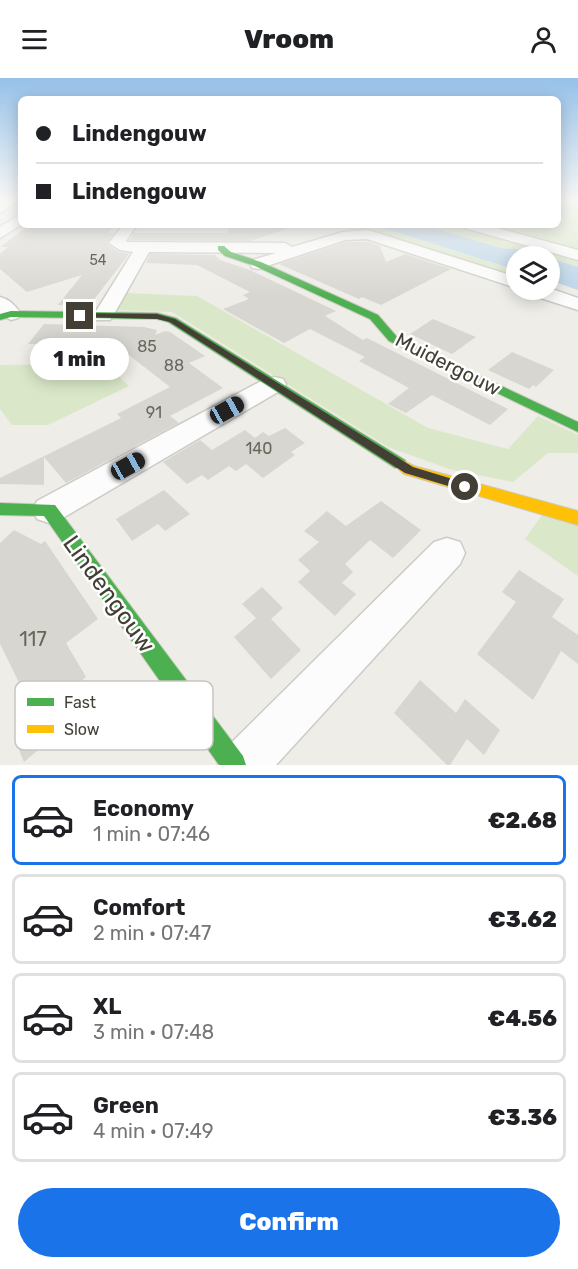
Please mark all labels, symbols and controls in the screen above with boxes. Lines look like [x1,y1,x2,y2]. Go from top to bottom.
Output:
icon: menu [18,23,51,56]
text: Vroom [244,23,334,55]
icon: person [527,23,560,56]
text: Lindengouw [72,120,207,147]
text: Lindengouw [72,178,207,205]
map controls [506,246,560,300]
button: layers [506,246,560,300]
house number: 54 [89,252,107,269]
route end [66,302,93,329]
street label: Muidergouw [391,327,505,401]
callout: 1 min [31,337,130,379]
house number: 85 [137,337,157,356]
text: 1 min [53,347,106,371]
house number: 88 [164,356,184,375]
car [207,393,247,427]
house number: 91 [146,403,162,422]
house number: 140 [246,439,272,458]
car [108,449,148,483]
route start [451,473,478,500]
street label: Lindengouw [57,530,161,658]
house number: 117 [19,627,47,651]
legend [15,681,213,750]
text: Fast [64,693,96,712]
text: Slow [64,720,100,739]
icon: car [21,793,75,847]
text: Economy [93,795,194,822]
text: €2.68 [488,807,557,834]
text: 1 min · 07:46 [93,822,210,846]
icon: car [21,892,75,946]
text: Comfort [93,894,185,921]
text: €3.62 [488,906,557,933]
text: 2 min · 07:47 [93,921,211,945]
icon: car [21,991,75,1045]
text: XL [93,993,121,1020]
text: €4.56 [488,1005,557,1032]
text: 3 min · 07:48 [93,1020,214,1044]
icon: car [21,1090,75,1144]
text: Green [93,1092,159,1119]
text: €3.36 [488,1104,557,1131]
text: 4 min · 07:49 [93,1119,214,1143]
button: Confirm [18,1188,560,1257]

